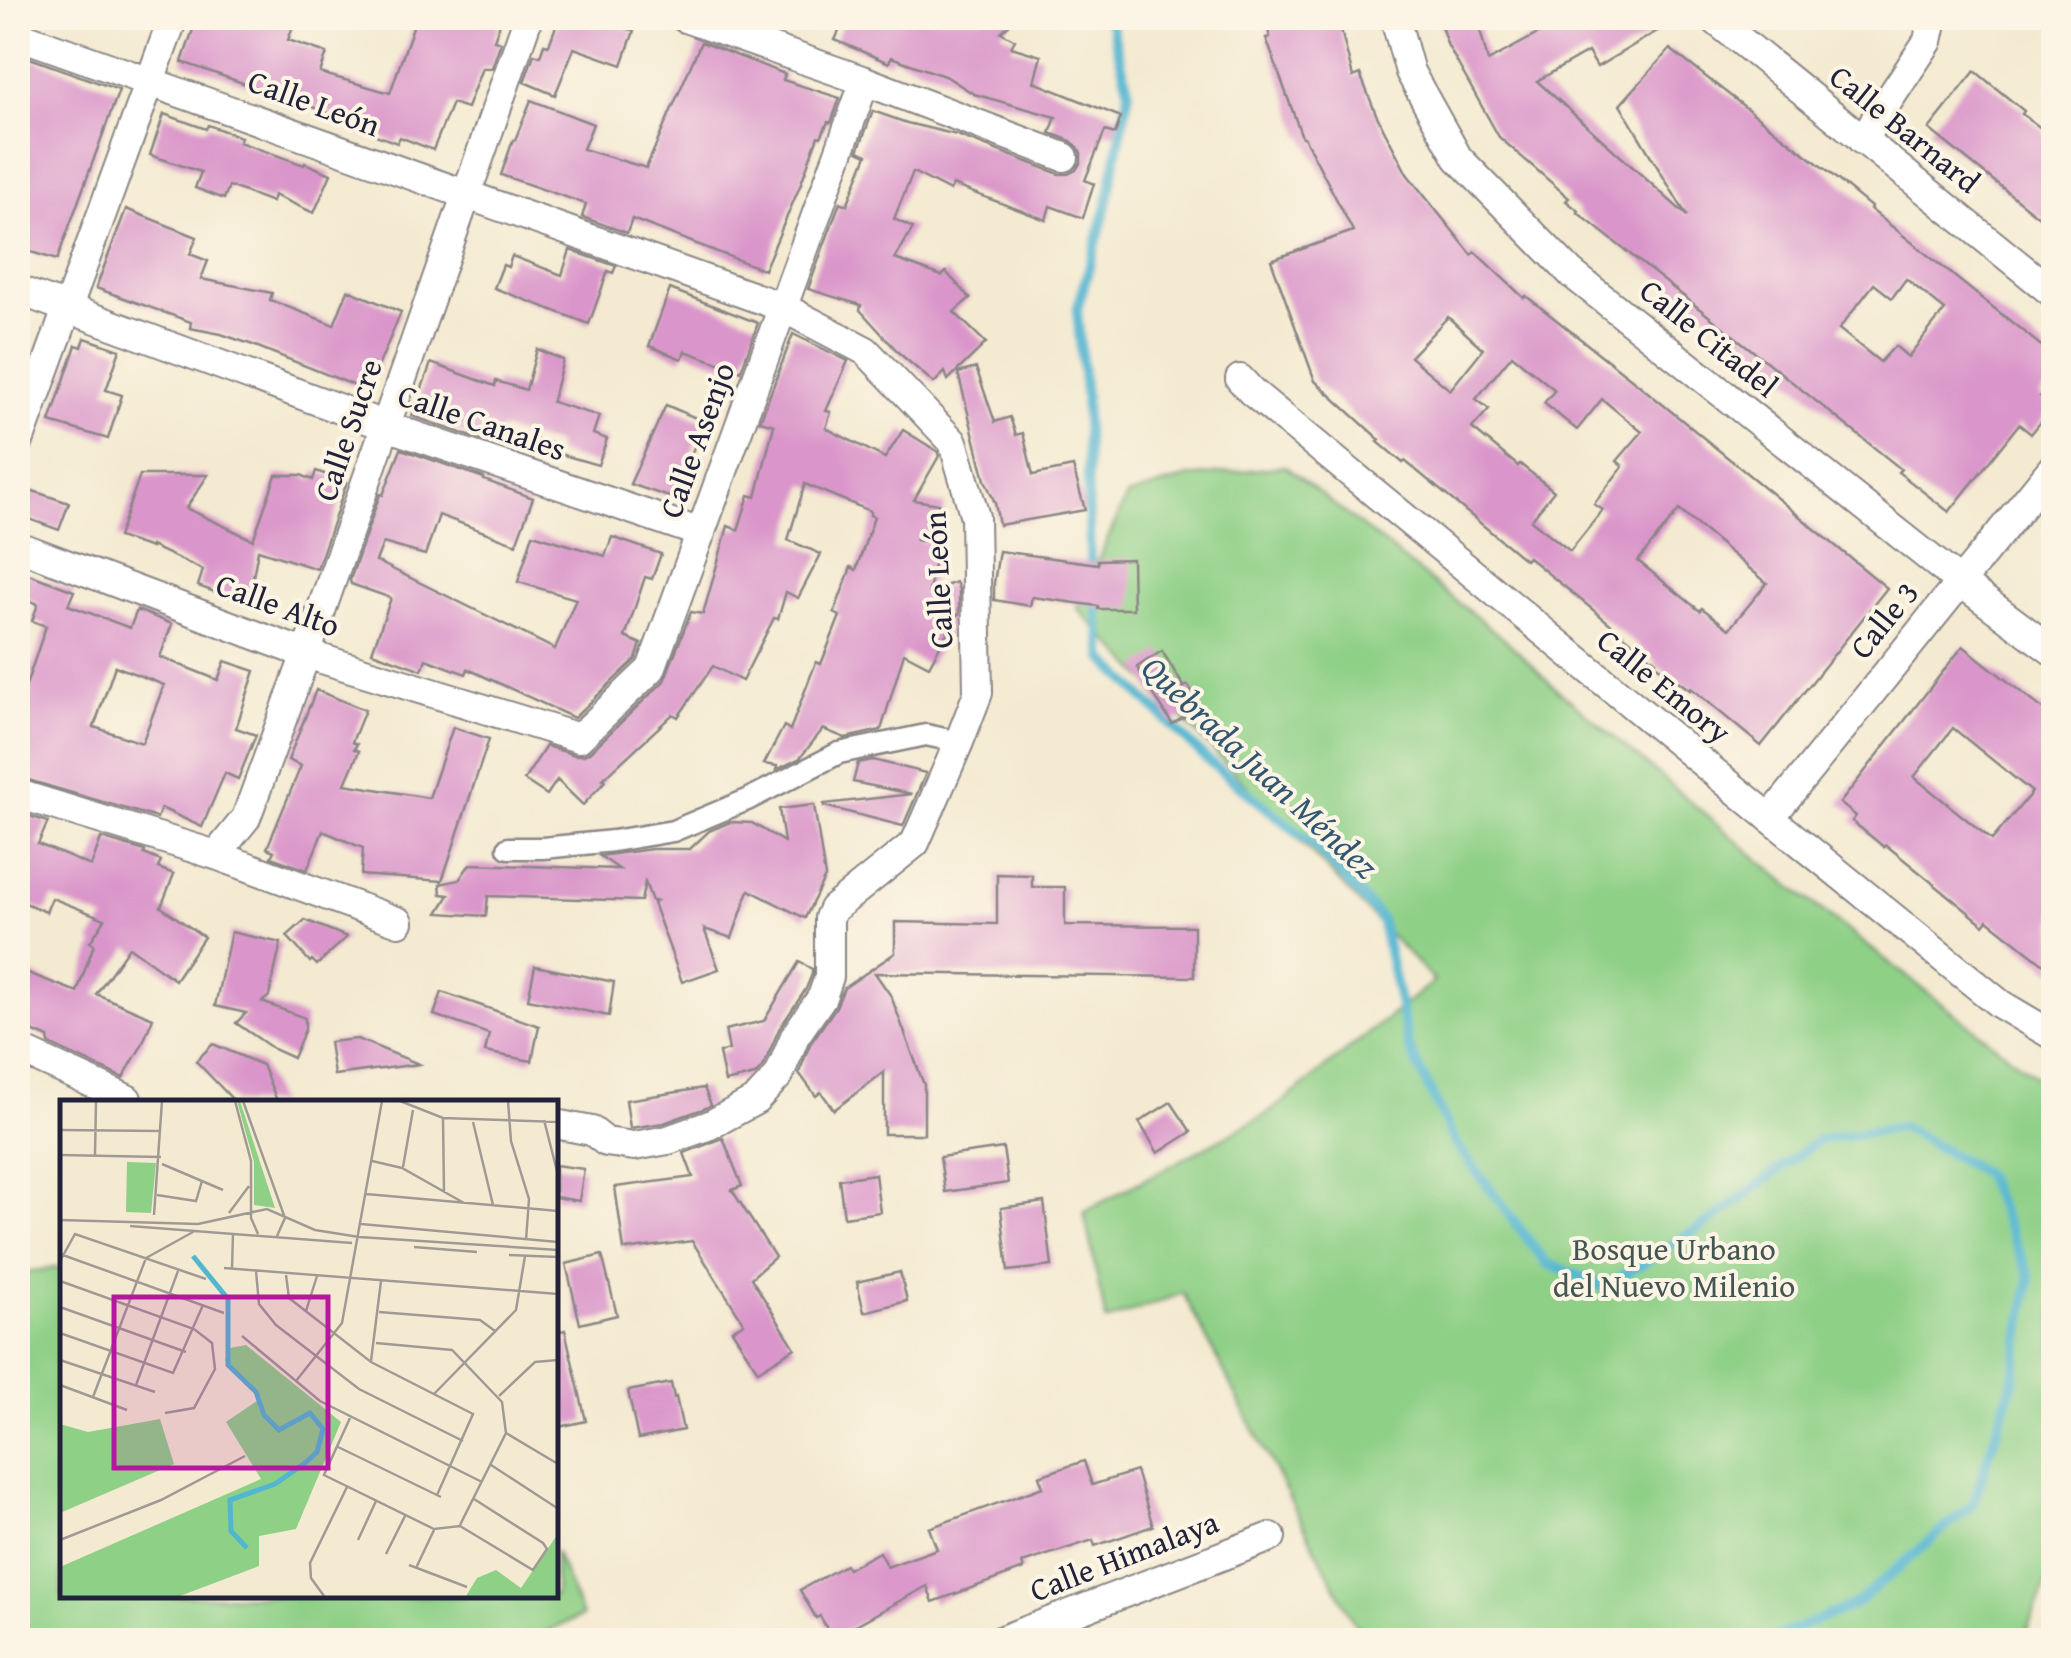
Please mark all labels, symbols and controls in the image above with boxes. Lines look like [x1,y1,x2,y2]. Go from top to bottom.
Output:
street label: Calle Barnard [1820,53,1991,204]
street label: Calle León [242,57,387,148]
street label: Calle Citadel [1630,267,1789,408]
street label: Calle Sucre [301,353,394,507]
street label: Calle Asenjo [647,355,746,524]
street label: Calle Canales [392,371,572,472]
street label: Calle León [910,510,965,650]
street label: Calle Alto [210,560,347,649]
street label: Calle 3 [1838,571,1930,669]
street label: Calle Emory [1587,617,1741,754]
water label: Quebrada Juan Méndez [1130,643,1391,891]
inset map [60,1100,558,1598]
park label: Bosque Urbano del Nuevo Milenio [1553,1225,1795,1309]
street label: Calle Himalaya [1023,1498,1225,1613]

